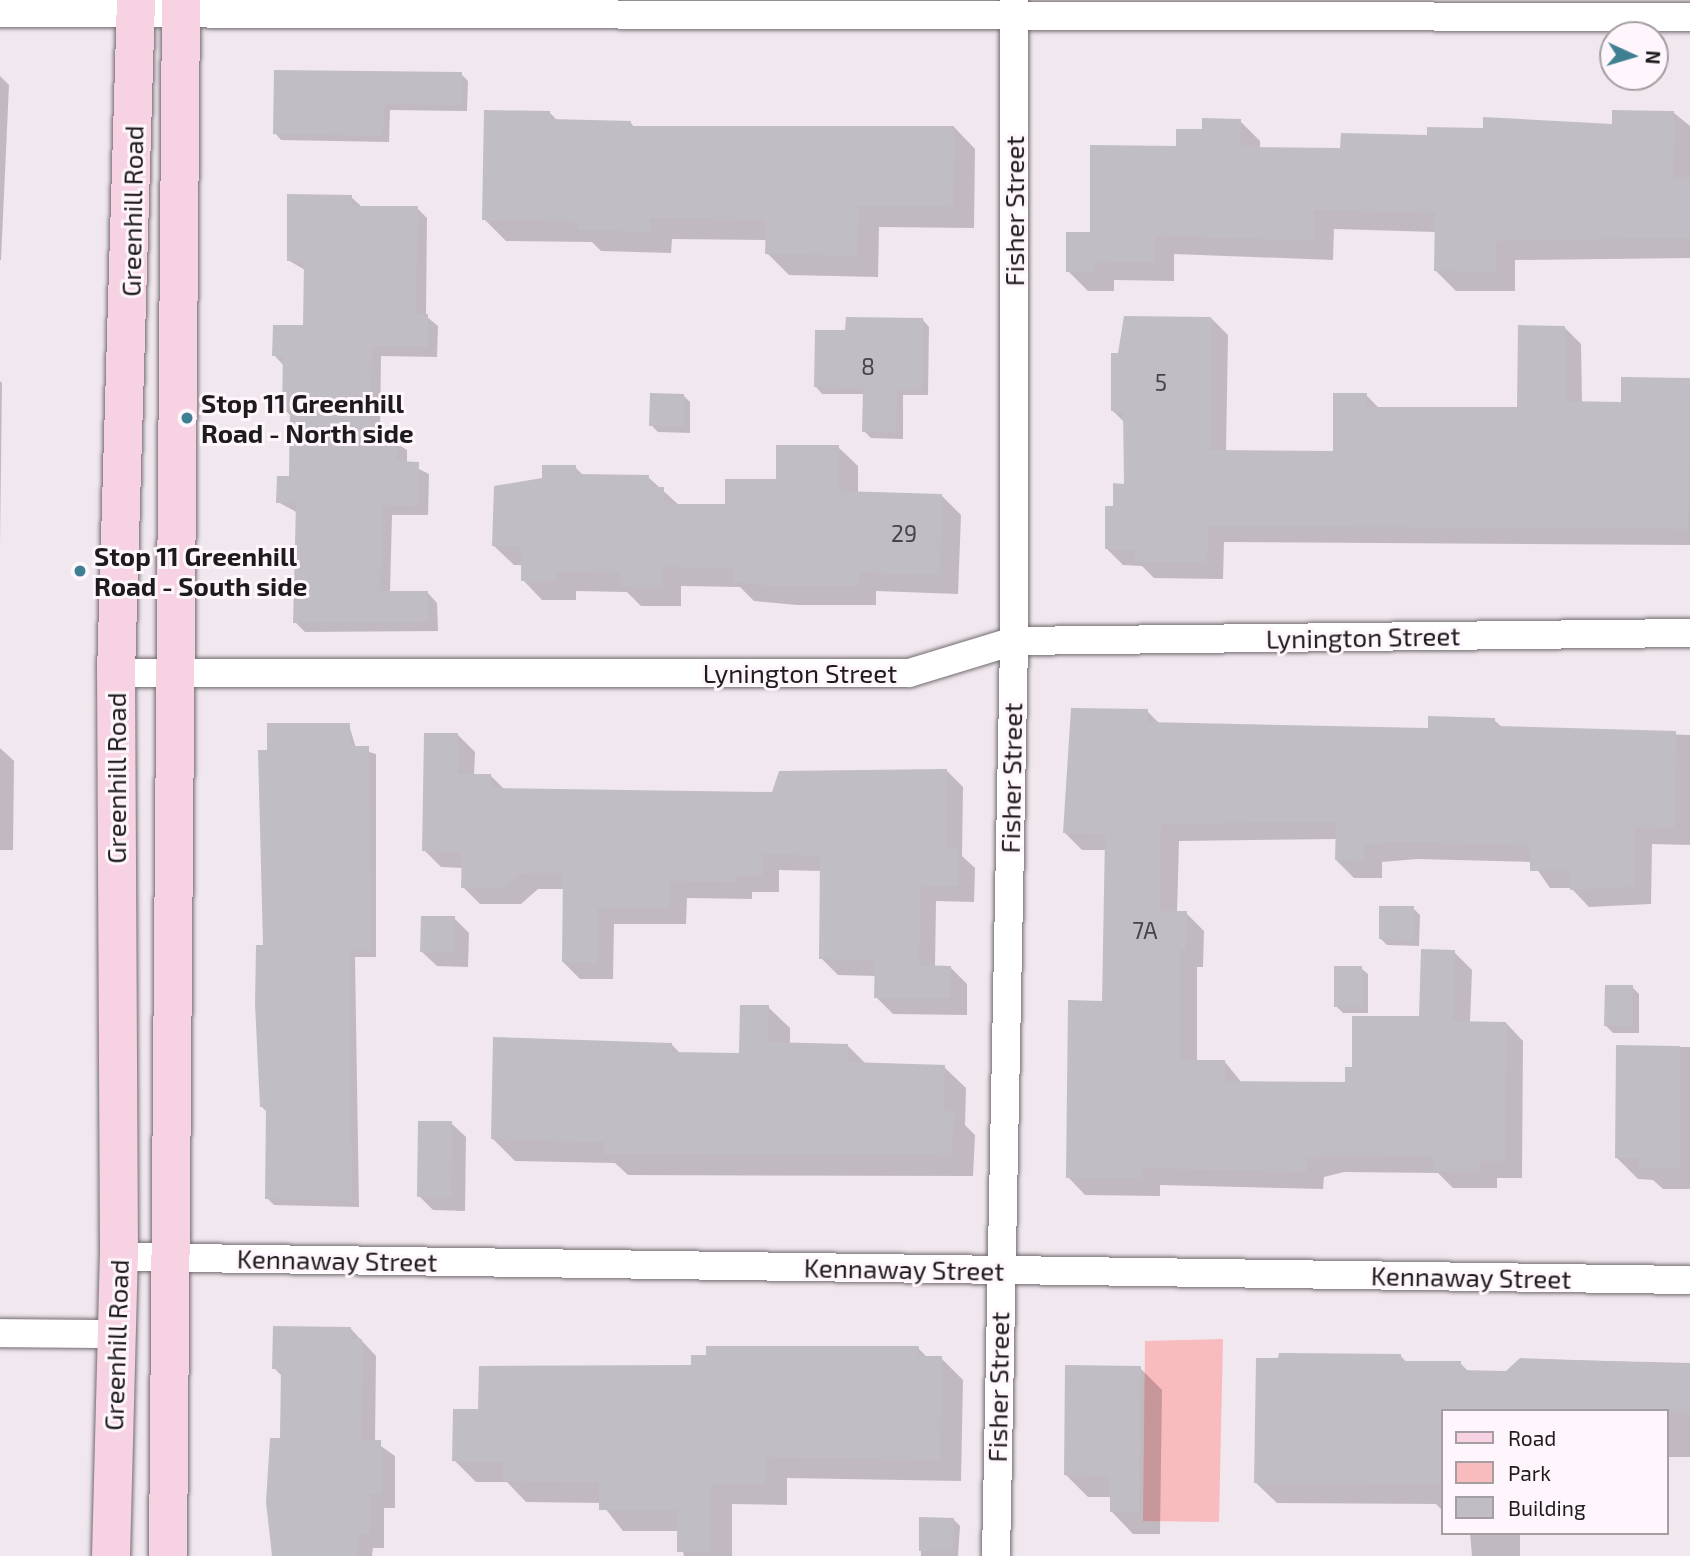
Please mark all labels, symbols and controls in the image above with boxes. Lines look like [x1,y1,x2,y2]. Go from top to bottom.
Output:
north arrow [1599,21,1669,91]
text: N [1642,50,1665,65]
street label: Greenhill Road [115,125,149,297]
street label: Fisher Street [998,135,1030,287]
house number: 8 [861,352,875,380]
house number: 5 [1155,368,1167,396]
place label: Stop 11 Greenhill Road - North side [201,387,414,448]
marker: Stop 11 Greenhill Road - North side [179,410,195,426]
house number: 29 [891,519,917,547]
place label: Stop 11 Greenhill Road - South side [94,540,307,602]
marker: Stop 11 Greenhill Road - South side [72,563,88,579]
street label: Lynington Street [1266,620,1460,654]
street label: Lynington Street [703,657,897,689]
street label: Greenhill Road [100,692,132,864]
street label: Fisher Street [994,702,1028,854]
house number: 7A [1132,916,1158,944]
street label: Kennaway Street [236,1243,438,1277]
street label: Kennaway Street [803,1252,1005,1286]
street label: Greenhill Road [97,1258,135,1432]
street label: Kennaway Street [1370,1260,1572,1294]
street label: Fisher Street [981,1311,1015,1463]
legend [1442,1409,1669,1535]
text: Road [1508,1425,1556,1450]
text: Park [1508,1460,1551,1485]
text: Building [1508,1495,1586,1520]

